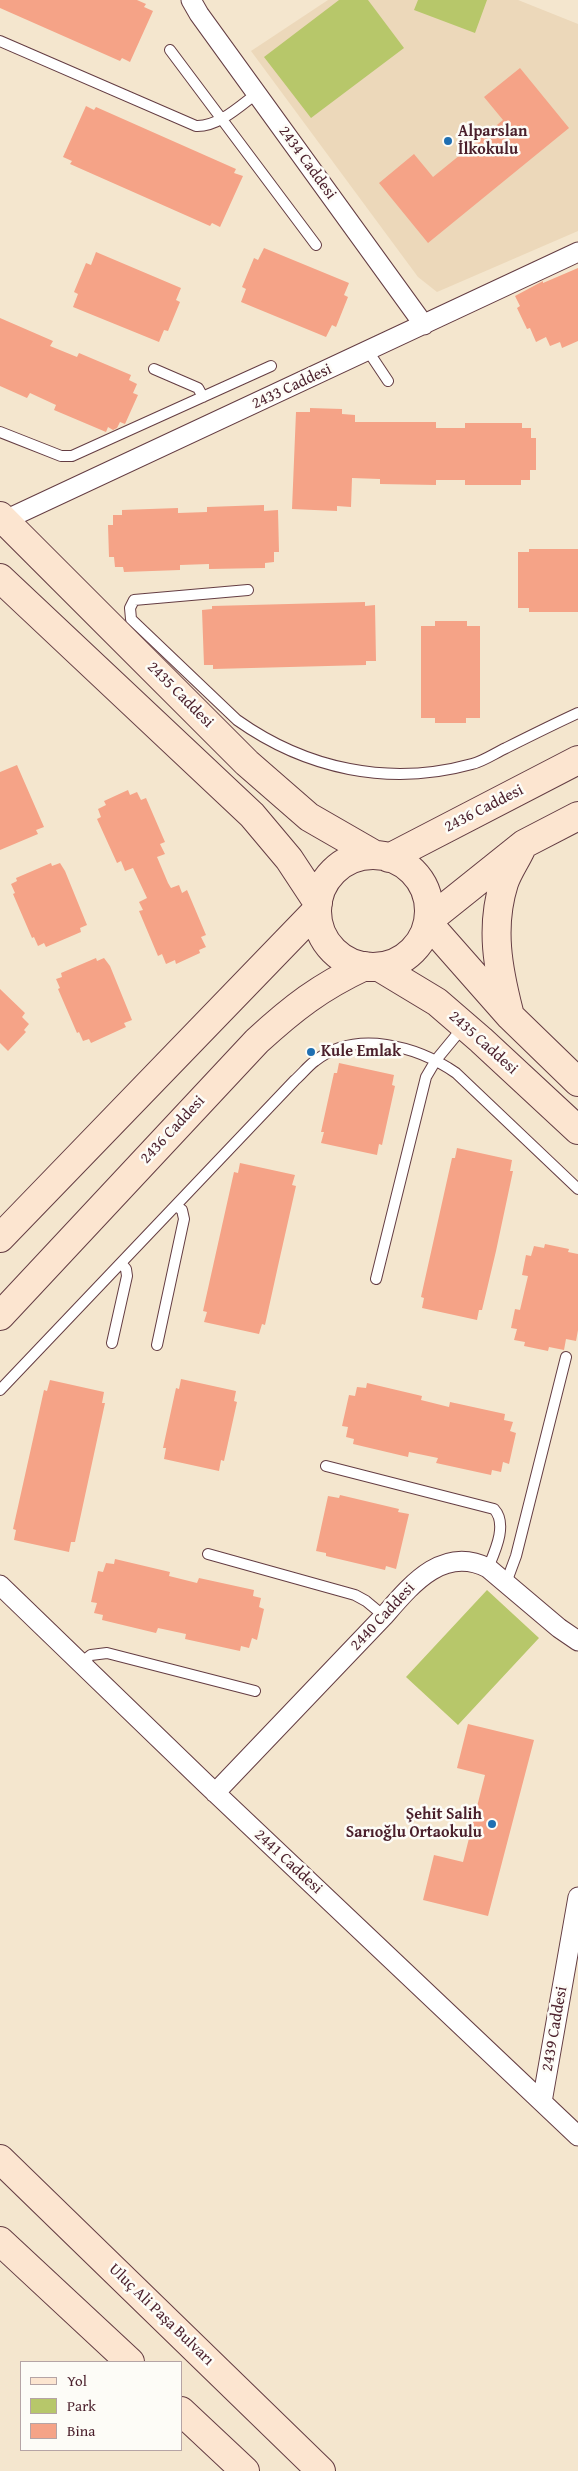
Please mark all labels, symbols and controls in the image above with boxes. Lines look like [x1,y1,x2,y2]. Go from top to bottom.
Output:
place label: Alparslan İlkokulu [458,122,527,160]
street label: 2434 Caddesi [274,123,340,203]
marker: Alparslan İlkokulu [442,135,454,147]
street label: 2433 Caddesi [249,360,335,414]
street label: 2435 Caddesi [143,658,217,732]
street label: 2436 Caddesi [441,781,527,837]
street label: 2435 Caddesi [445,1007,521,1079]
place label: Kule Emlak [321,1042,401,1062]
marker: Kule Emlak [305,1046,317,1058]
street label: 2436 Caddesi [137,1092,209,1168]
street label: 2440 Caddesi [347,1579,419,1655]
place label: Şehit Salih Sarıoğlu Ortaokulu [346,1805,482,1843]
marker: Şehit Salih Sarıoğlu Ortaokulu [486,1818,498,1830]
street label: 2441 Caddesi [250,1826,326,1898]
street label: 2439 Caddesi [538,1985,572,2073]
street label: Uluç Ali Paşa Bulvarı [104,2260,218,2370]
legend [20,2361,182,2451]
text: Yol [67,2370,87,2391]
text: Park [67,2395,96,2416]
text: Bina [67,2420,95,2441]

